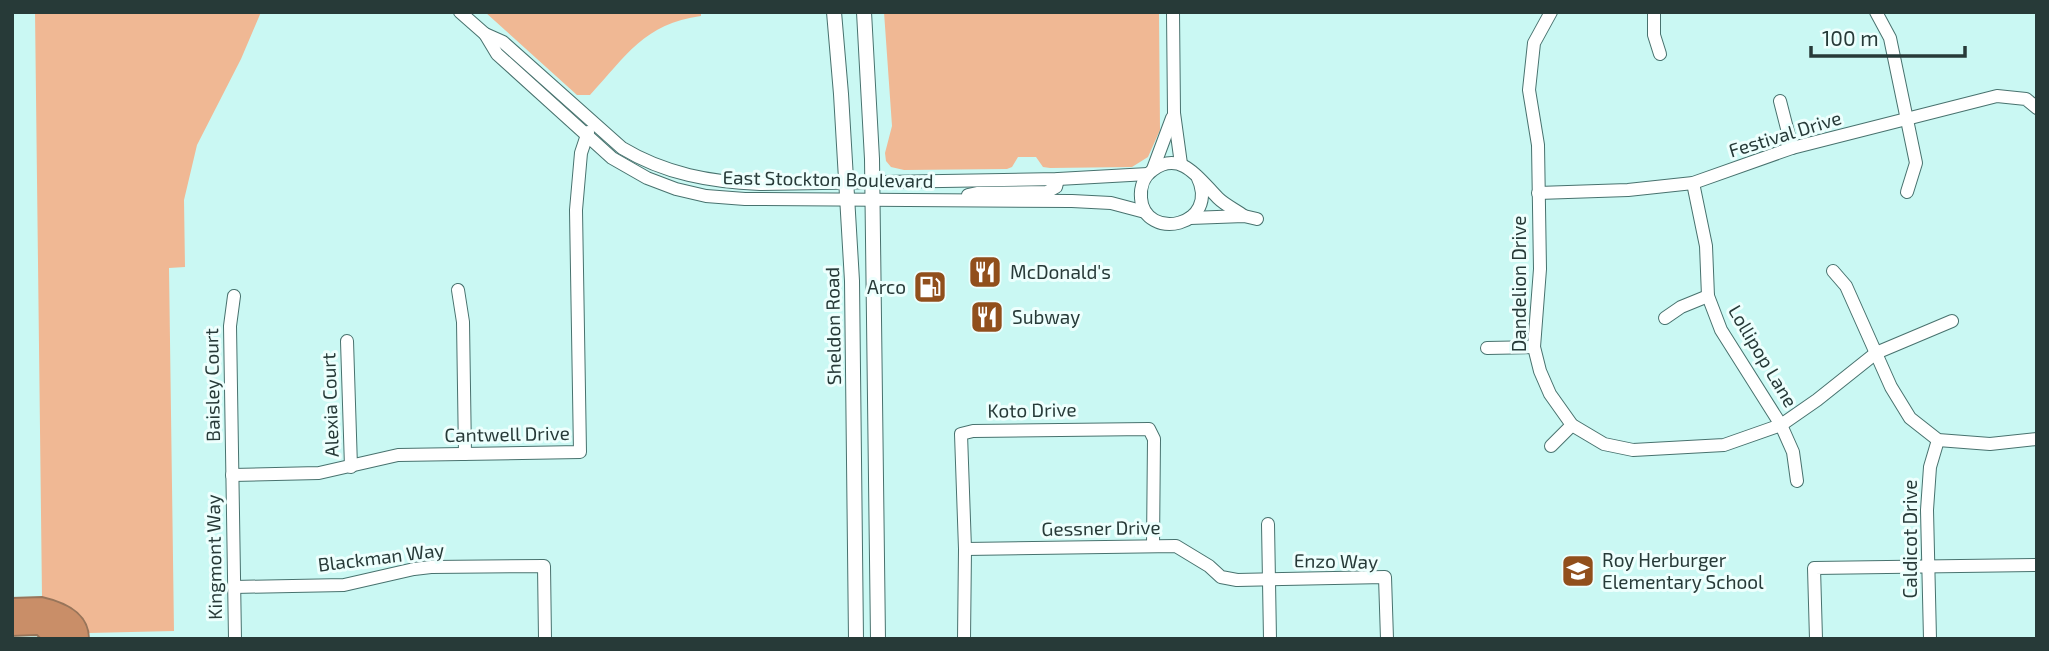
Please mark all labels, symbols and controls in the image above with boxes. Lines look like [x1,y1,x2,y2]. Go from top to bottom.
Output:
scale bar [1811,14,1965,58]
text: 100 m [1822,25,1879,50]
street label: Festival Drive [1726,105,1844,162]
street label: East Stockton Boulevard [722,165,934,192]
street label: Dandelion Drive [1507,216,1530,352]
restaurant icon: McDonald's [966,253,1004,291]
place label: McDonald's [1010,260,1111,283]
street label: Sheldon Road [820,267,845,385]
fuel station icon: Arco [911,268,949,306]
place label: Arco [867,275,906,298]
restaurant icon: Subway [968,298,1006,336]
street label: Lollipop Lane [1724,301,1803,411]
place label: Subway [1012,305,1080,328]
street label: Baisley Court [199,328,224,442]
street label: Alexia Court [316,352,343,458]
street label: Koto Drive [987,397,1077,422]
street label: Cantwell Drive [444,421,570,446]
street label: Caldicot Drive [1898,480,1921,599]
street label: Kingmont Way [201,494,226,620]
street label: Gessner Drive [1041,515,1161,540]
street label: Blackman Way [316,537,445,576]
street label: Enzo Way [1294,548,1378,573]
place label: Roy Herburger Elementary School [1602,548,1764,593]
school or university icon: Roy Herburger Elementary School [1559,552,1597,590]

